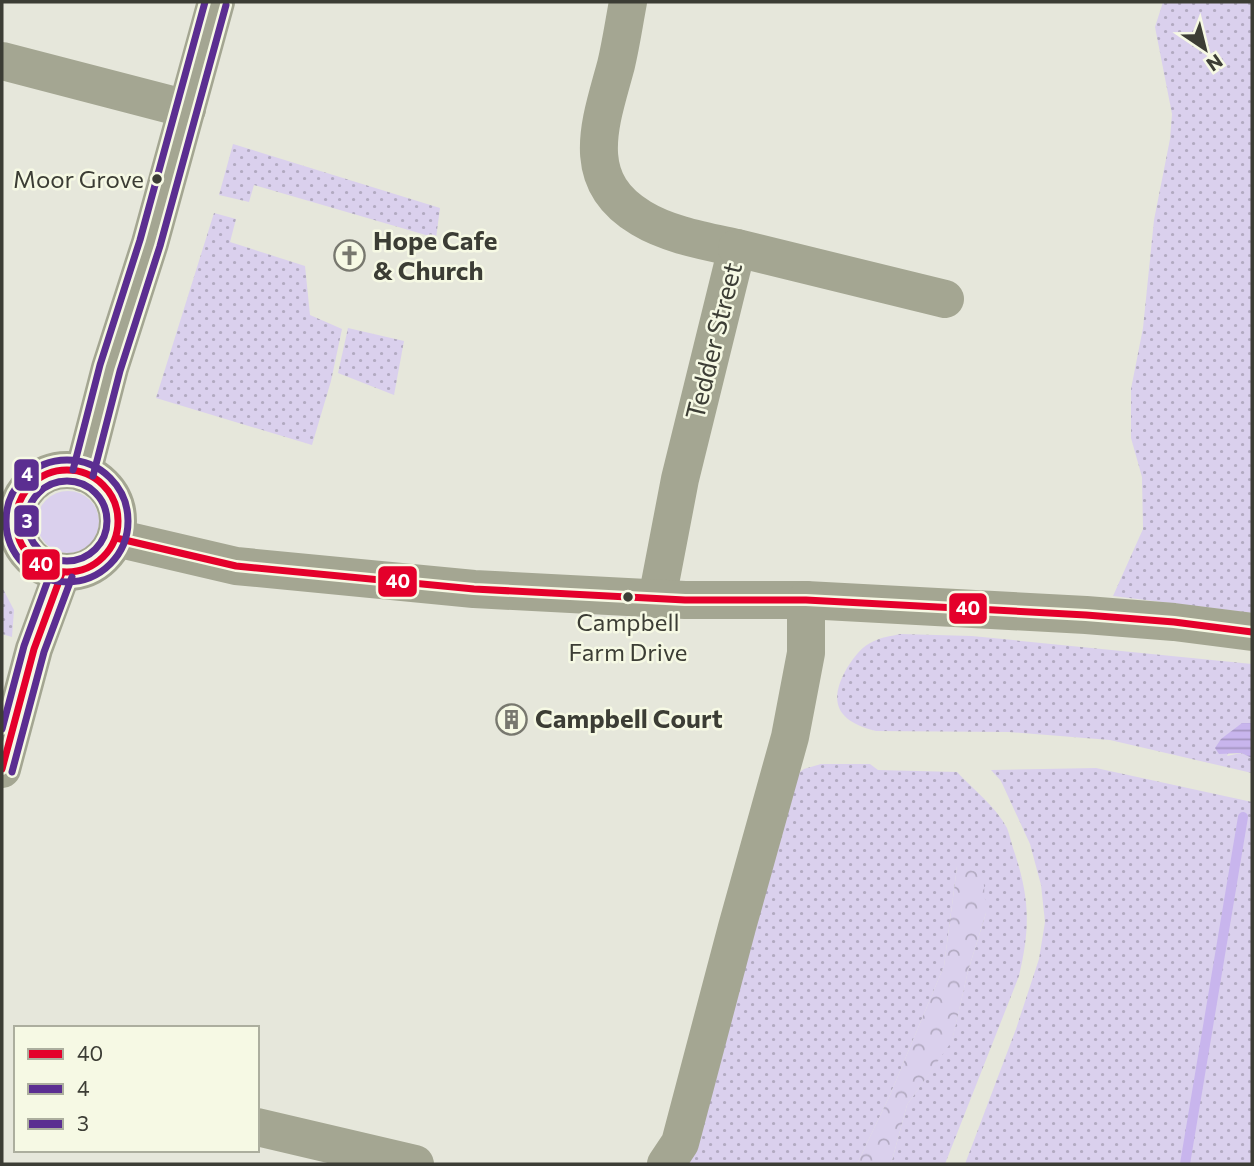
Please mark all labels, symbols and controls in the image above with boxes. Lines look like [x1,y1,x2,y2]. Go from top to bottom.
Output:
north arrow [1170,14,1240,84]
text: N [1203,50,1227,77]
place label: Moor Grove [13,164,144,193]
marker: Moor Grove [150,172,164,186]
place label: Hope Cafe & Church [373,224,497,285]
church icon: Hope Cafe & Church [333,239,367,273]
street label: Tedder Street [678,259,747,422]
line badge: 4 [13,458,40,492]
text: 4 [21,462,33,485]
line badge: 3 [13,504,40,538]
text: 3 [21,509,33,532]
line badge: 40 [21,548,61,581]
text: 40 [29,552,53,575]
line badge: 40 [377,565,418,598]
text: 40 [386,569,410,592]
marker: Campbell Farm Drive [621,590,635,604]
line badge: 40 [948,592,988,625]
text: 40 [956,596,980,619]
place label: Campbell Farm Drive [569,607,687,666]
building icon: Campbell Court [495,702,529,736]
place label: Campbell Court [535,702,723,733]
legend [14,1026,259,1152]
text: 40 [77,1040,103,1065]
text: 4 [77,1075,90,1100]
text: 3 [77,1110,89,1135]

